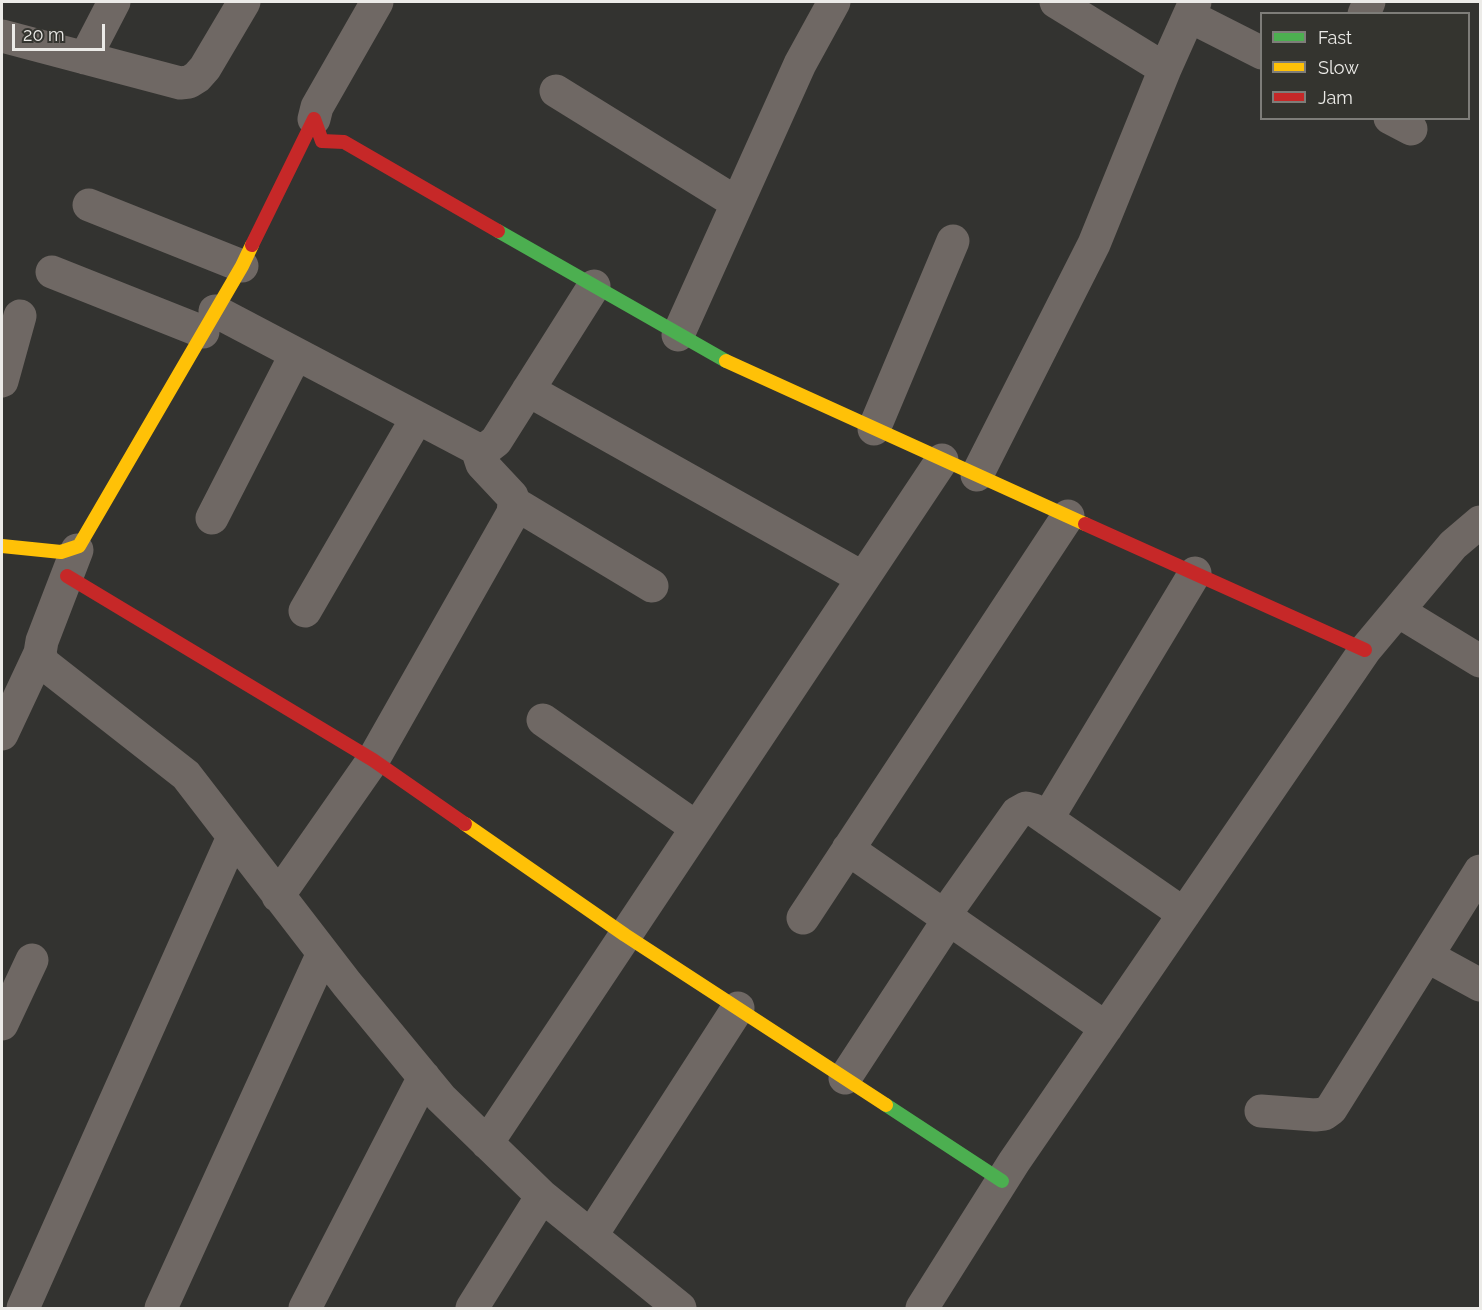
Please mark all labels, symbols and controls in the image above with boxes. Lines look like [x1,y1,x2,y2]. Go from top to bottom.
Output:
scale bar [15,12,108,50]
legend [1260,12,1470,120]
text: 20 m [23,24,65,45]
text: Fast [1318,27,1352,48]
text: Slow [1318,57,1359,78]
text: Jam [1318,87,1353,108]

